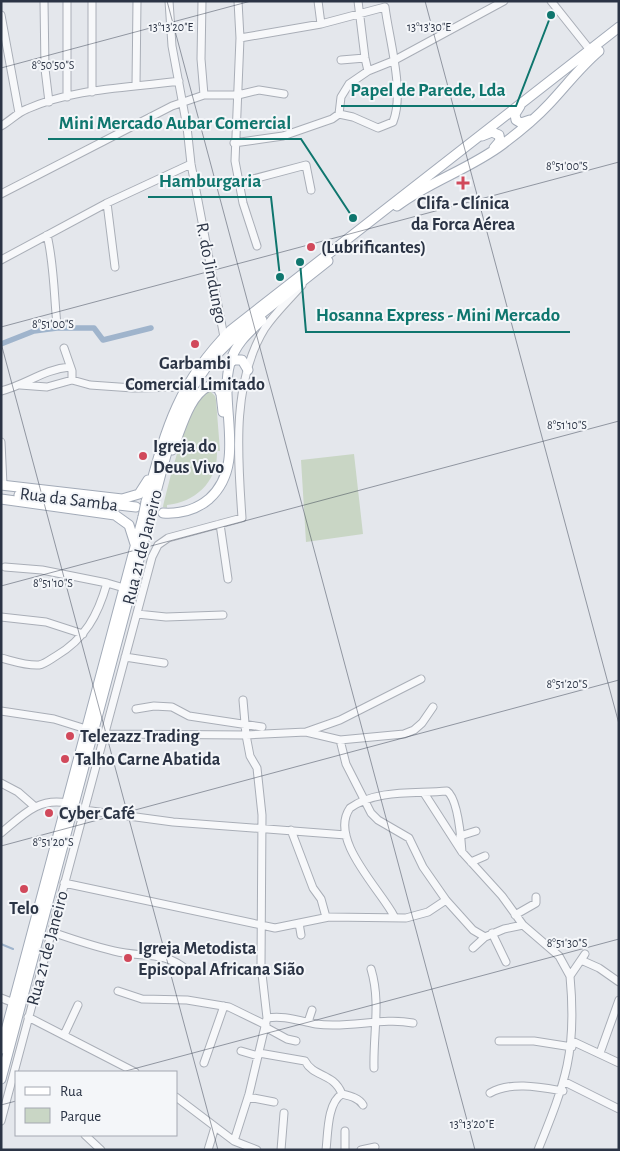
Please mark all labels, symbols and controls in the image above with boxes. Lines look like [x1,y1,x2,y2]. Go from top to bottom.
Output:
text: 13°13'20"E [149,21,194,33]
text: 13°13'30"E [407,21,451,33]
text: 8°50'50"S [32,59,75,71]
callout: Papel de Parede, Lda [341,72,516,106]
text: Papel de Parede, Lda [350,81,506,100]
callout: Mini Mercado Aubar Comercial [48,105,301,139]
text: Mini Mercado Aubar Comercial [59,114,291,133]
text: 8°51'00"S [546,160,588,172]
callout: Hamburgaria [148,163,271,197]
text: Hamburgaria [159,172,261,191]
marker: Clifa - Clínica da Forca Aérea [456,176,470,190]
place label: Clifa - Clínica da Forca Aérea [411,195,515,234]
street label: R. do Jindungo [192,221,230,325]
place label: (Lubrificantes) [321,239,426,257]
marker: (Lubrificantes) [305,241,317,253]
callout: Hosanna Express - Mini Mercado [306,298,570,332]
text: Hosanna Express - Mini Mercado [316,306,560,325]
text: 8°51'00"S [32,318,74,330]
marker: Garbambi Comercial Limitado [189,338,201,350]
place label: Garbambi Comercial Limitado [125,355,265,394]
text: 8°51'10"S [547,419,587,431]
place label: Igreja do Deus Vivo [153,438,224,477]
marker: Igreja do Deus Vivo [137,450,149,462]
street label: Rua da Samba [19,485,119,515]
street label: Rua 21 de Janeiro [120,488,166,607]
text: 8°51'10"S [33,577,73,589]
text: 8°51'20"S [546,678,588,690]
place label: Telezazz Trading [80,728,200,746]
marker: Telezazz Trading [64,730,76,742]
place label: Talho Carne Abatida [75,751,221,769]
marker: Talho Carne Abatida [59,753,71,765]
place label: Cyber Café [59,805,135,823]
marker: Cyber Café [43,807,55,819]
text: 8°51'20"S [32,836,74,848]
marker: Telo [18,883,30,895]
street label: Rua 21 de Janeiro [24,889,72,1008]
place label: Telo [9,900,39,918]
text: 8°51'30"S [547,937,588,949]
place label: Igreja Metodista Episcopal Africana Sião [138,940,305,979]
marker: Igreja Metodista Episcopal Africana Sião [122,952,134,964]
legend [15,1071,178,1136]
text: Rua [60,1084,83,1099]
text: Parque [60,1109,101,1124]
text: 13°13'20"E [450,1118,495,1130]

